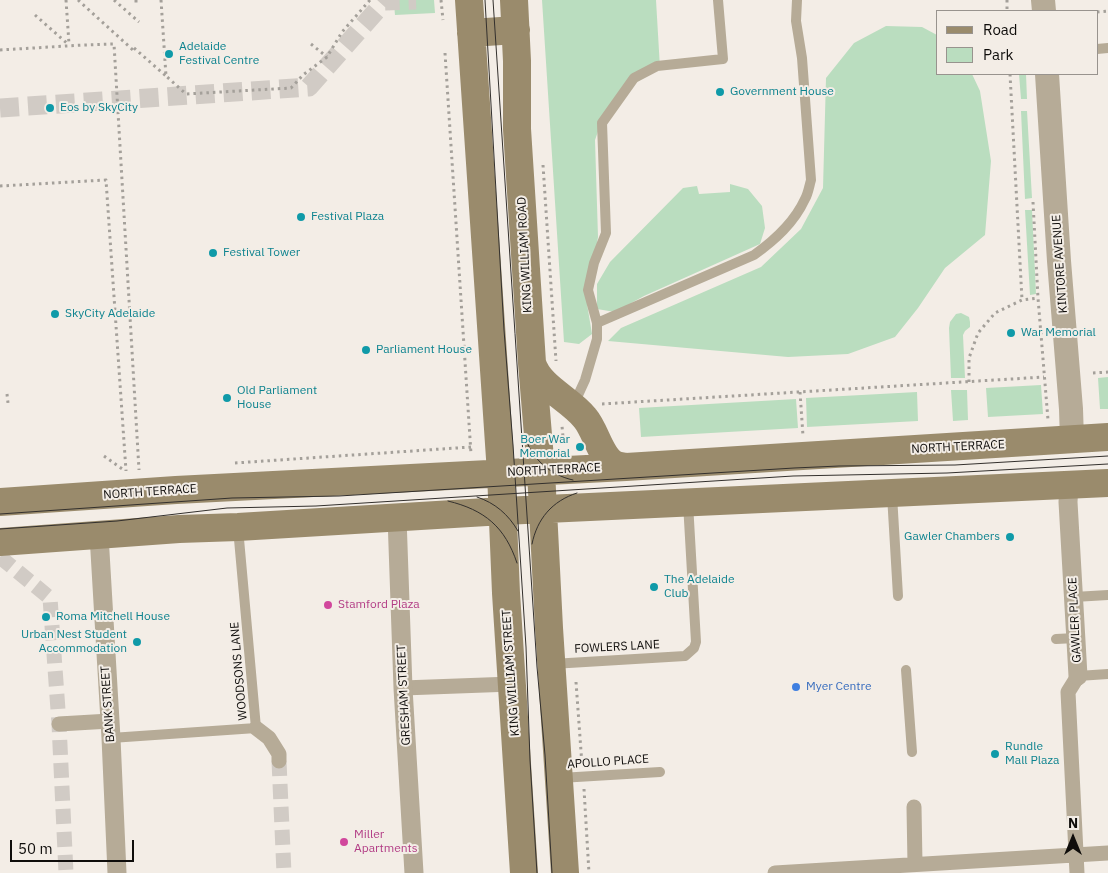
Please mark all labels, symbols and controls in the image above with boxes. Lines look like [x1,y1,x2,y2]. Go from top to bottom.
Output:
legend [936,10,1098,75]
text: Road [983,20,1018,39]
place label: Adelaide Festival Centre [179,40,259,68]
text: Park [983,45,1013,64]
marker: Adelaide Festival Centre [163,48,175,60]
place label: Government House [730,85,834,99]
marker: Government House [714,86,726,98]
place label: Eos by SkyCity [60,101,138,115]
marker: Eos by SkyCity [44,102,56,114]
street label: KING WILLIAM ROAD [515,197,535,313]
place label: Festival Plaza [311,210,384,224]
marker: Festival Plaza [295,211,307,223]
street label: KINTORE AVENUE [1049,214,1071,314]
place label: Festival Tower [223,246,300,260]
marker: Festival Tower [207,247,219,259]
place label: SkyCity Adelaide [65,307,155,321]
marker: SkyCity Adelaide [49,308,61,320]
place label: War Memorial [1021,326,1096,340]
marker: War Memorial [1005,327,1017,339]
place label: Parliament House [376,343,472,357]
marker: Parliament House [360,344,372,356]
place label: Old Parliament House [237,384,317,412]
marker: Old Parliament House [221,392,233,404]
place label: Boer War Memorial [519,433,570,461]
street label: NORTH TERRACE [911,437,1005,457]
marker: Boer War Memorial [574,441,586,453]
street label: NORTH TERRACE [507,460,601,480]
street label: NORTH TERRACE [103,482,197,502]
place label: Gawler Chambers [904,530,1000,544]
marker: Gawler Chambers [1004,531,1016,543]
place label: The Adelaide Club [664,573,735,601]
street label: GAWLER PLACE [1066,577,1084,663]
marker: The Adelaide Club [648,581,660,593]
place label: Stamford Plaza [338,598,420,612]
marker: Stamford Plaza [322,599,334,611]
street label: KING WILLIAM STREET [499,609,523,737]
place label: Roma Mitchell House [56,610,170,624]
marker: Roma Mitchell House [40,611,52,623]
street label: WOODSONS LANE [228,621,250,721]
place label: Urban Nest Student Accommodation [21,628,127,656]
marker: Urban Nest Student Accommodation [131,636,143,648]
street label: FOWLERS LANE [574,638,660,656]
street label: GRESHAM STREET [394,644,414,746]
street label: BANK STREET [98,665,118,743]
place label: Myer Centre [806,680,871,694]
marker: Myer Centre [790,681,802,693]
place label: Rundle Mall Plaza [1005,740,1059,768]
marker: Rundle Mall Plaza [989,748,1001,760]
street label: APOLLO PLACE [567,752,649,772]
north arrow [1048,813,1098,863]
text: N [1068,814,1078,832]
place label: Miller Apartments [354,828,418,856]
scale bar [12,830,136,862]
marker: Miller Apartments [338,836,350,848]
text: 50 m [18,839,53,858]

